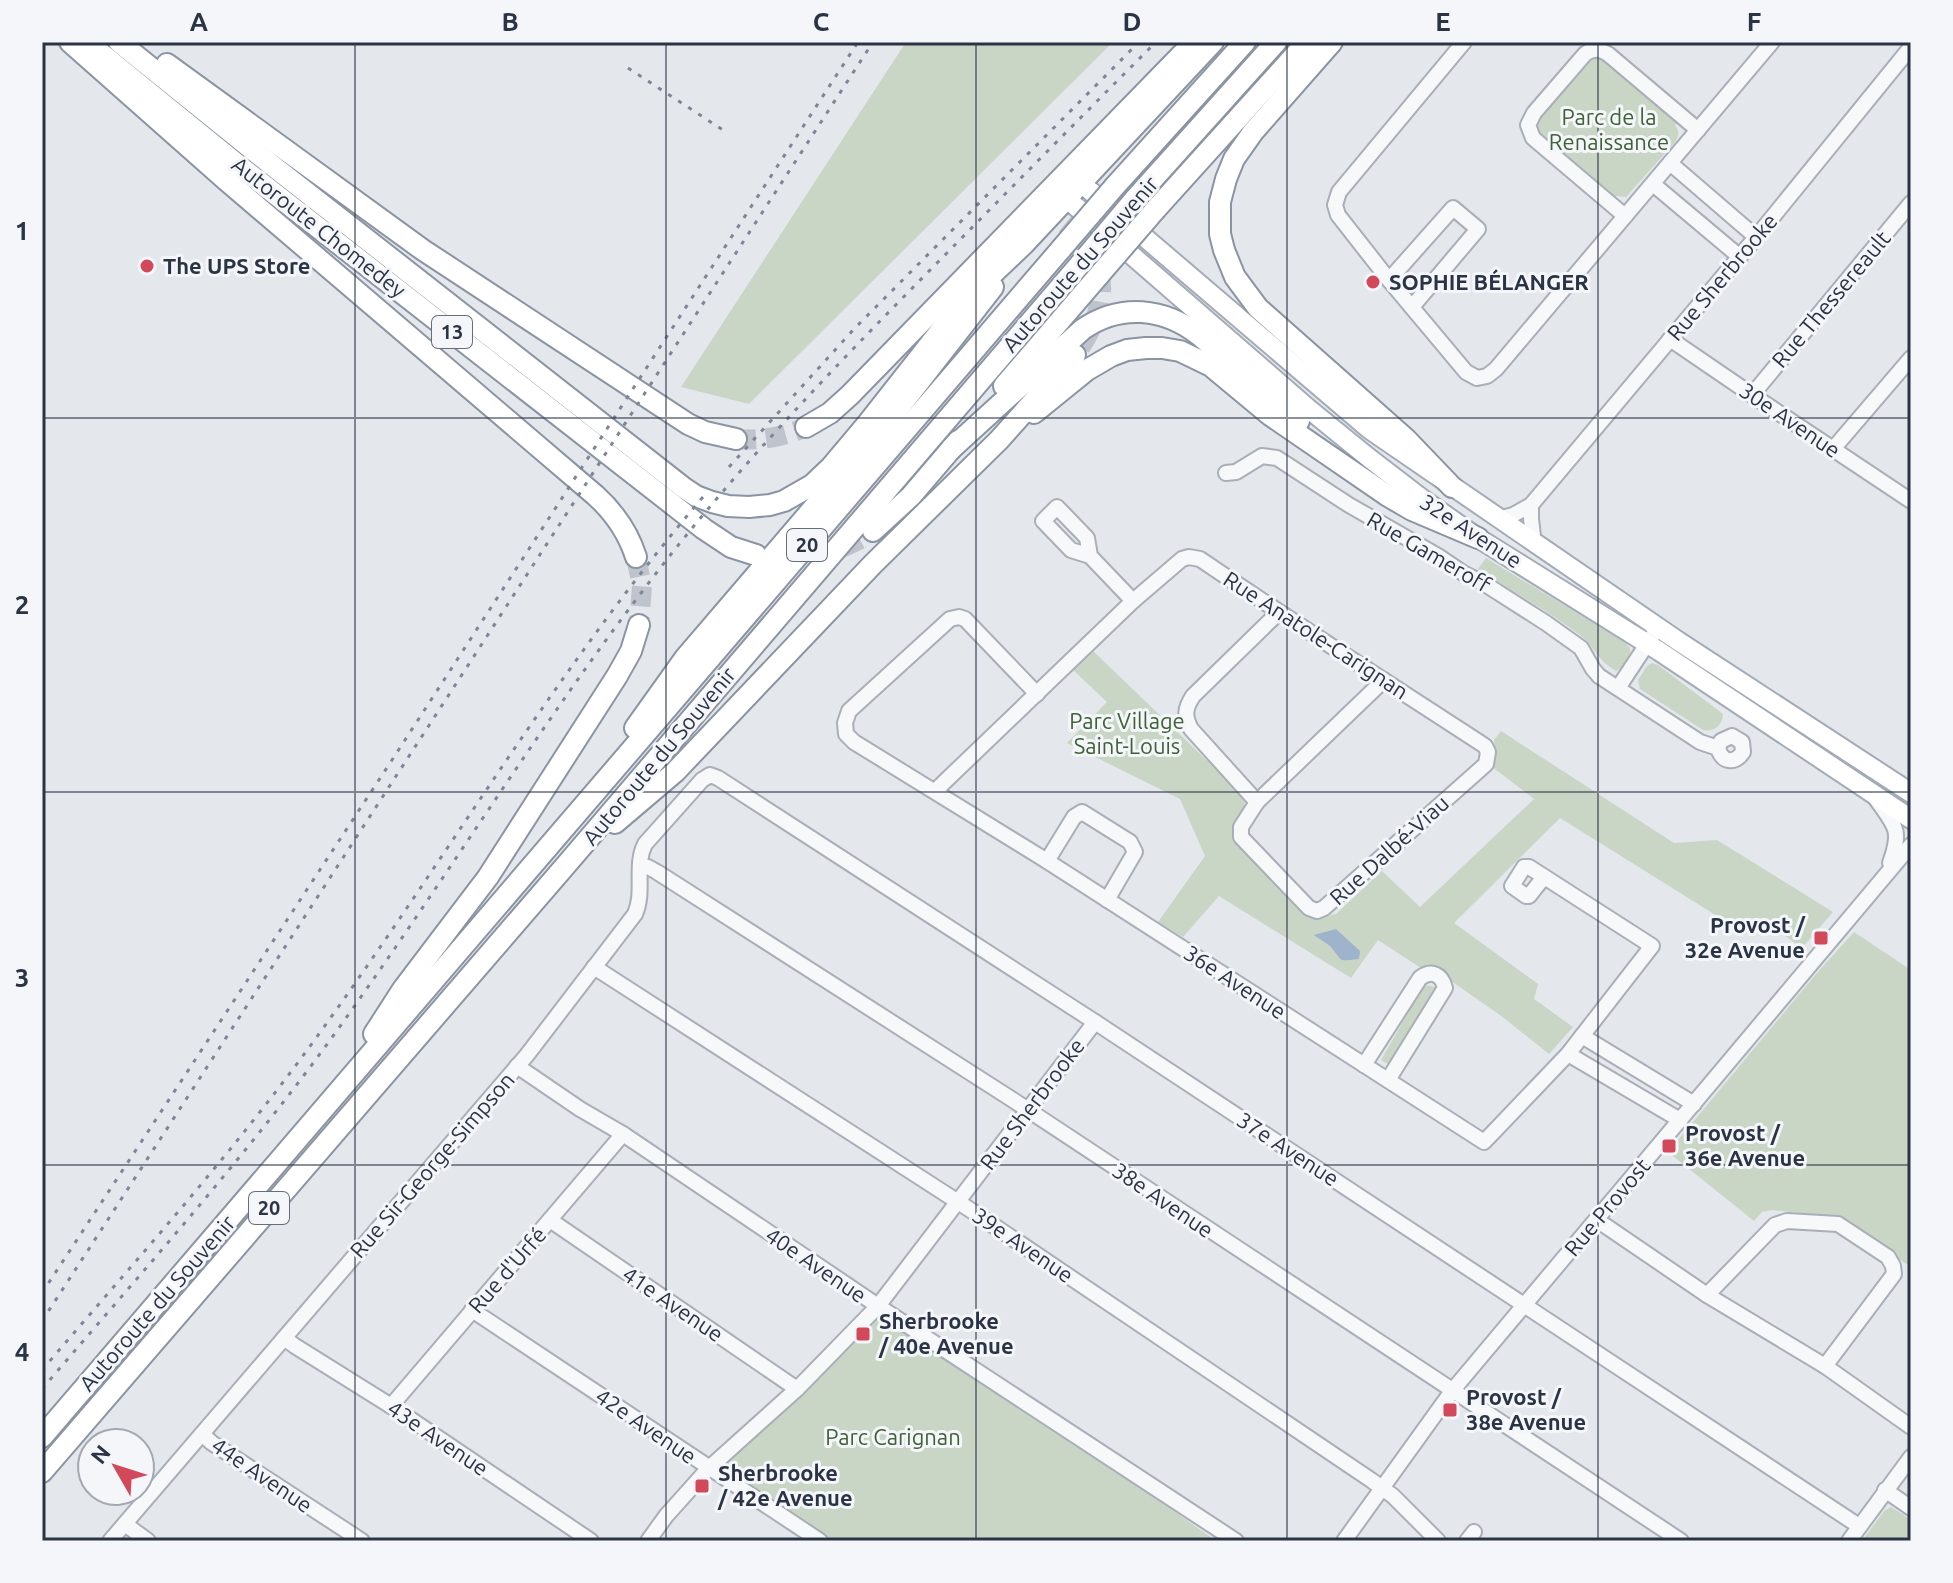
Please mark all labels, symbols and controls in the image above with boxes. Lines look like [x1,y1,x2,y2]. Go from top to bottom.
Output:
text: A [190,7,209,36]
text: B [501,7,519,36]
text: C [813,7,830,36]
text: D [1123,7,1141,36]
text: E [1435,7,1451,36]
text: F [1747,7,1761,36]
park label: Parc de la Renaissance [1549,104,1669,154]
street label: Autoroute Chomedey [227,151,411,302]
street label: Autoroute du Souvenir [997,170,1163,357]
street label: Rue Sherbrooke [1661,208,1782,345]
text: 1 [15,216,29,245]
street label: Rue Thessereault [1766,225,1895,372]
place label: The UPS Store [163,253,310,278]
marker: The UPS Store [138,257,156,275]
place label: SOPHIE BÉLANGER [1389,269,1589,294]
marker: SOPHIE BÉLANGER [1364,273,1382,291]
road number: 13 [432,316,472,348]
street label: 30e Avenue [1735,377,1845,462]
street label: 32e Avenue [1416,488,1527,573]
street label: Rue Gameroff [1363,506,1496,597]
road number: 20 [787,529,827,561]
street label: Rue Anatole-Carignan [1219,566,1413,704]
text: 2 [15,590,29,619]
street label: Autoroute du Souvenir [577,661,741,850]
park label: Parc Village Saint-Louis [1069,708,1185,758]
street label: Rue Dalbé-Viau [1324,790,1453,910]
place label: Provost / 32e Avenue [1685,912,1806,962]
marker: Provost / 32e Avenue [1812,929,1830,947]
street label: 36e Avenue [1180,939,1291,1024]
text: 3 [15,963,29,992]
street label: Rue Sherbrooke [974,1033,1089,1174]
street label: Rue Sir-George-Simpson [344,1067,519,1262]
street label: 37e Avenue [1233,1106,1344,1191]
place label: Provost / 36e Avenue [1685,1120,1805,1170]
marker: Provost / 36e Avenue [1660,1137,1678,1155]
street label: Rue Provost [1559,1153,1655,1260]
street label: 38e Avenue [1108,1157,1218,1242]
road number: 20 [249,1192,289,1224]
street label: 39e Avenue [968,1202,1078,1287]
street label: Autoroute du Souvenir [74,1209,240,1396]
street label: Rue d'Urfé [463,1222,551,1318]
street label: 40e Avenue [761,1222,871,1307]
street label: 41e Avenue [618,1261,728,1346]
place label: Sherbrooke / 40e Avenue [878,1308,1014,1358]
marker: Sherbrooke / 40e Avenue [854,1325,872,1343]
text: 4 [15,1337,29,1366]
street label: 42e Avenue [591,1383,701,1468]
place label: Provost / 38e Avenue [1466,1384,1586,1434]
street label: 43e Avenue [383,1395,493,1480]
marker: Provost / 38e Avenue [1441,1401,1459,1419]
park label: Parc Carignan [825,1424,961,1449]
north arrow [76,1427,156,1507]
street label: 44e Avenue [207,1432,317,1517]
text: N [85,1440,115,1468]
place label: Sherbrooke / 42e Avenue [717,1460,853,1510]
marker: Sherbrooke / 42e Avenue [693,1477,711,1495]

